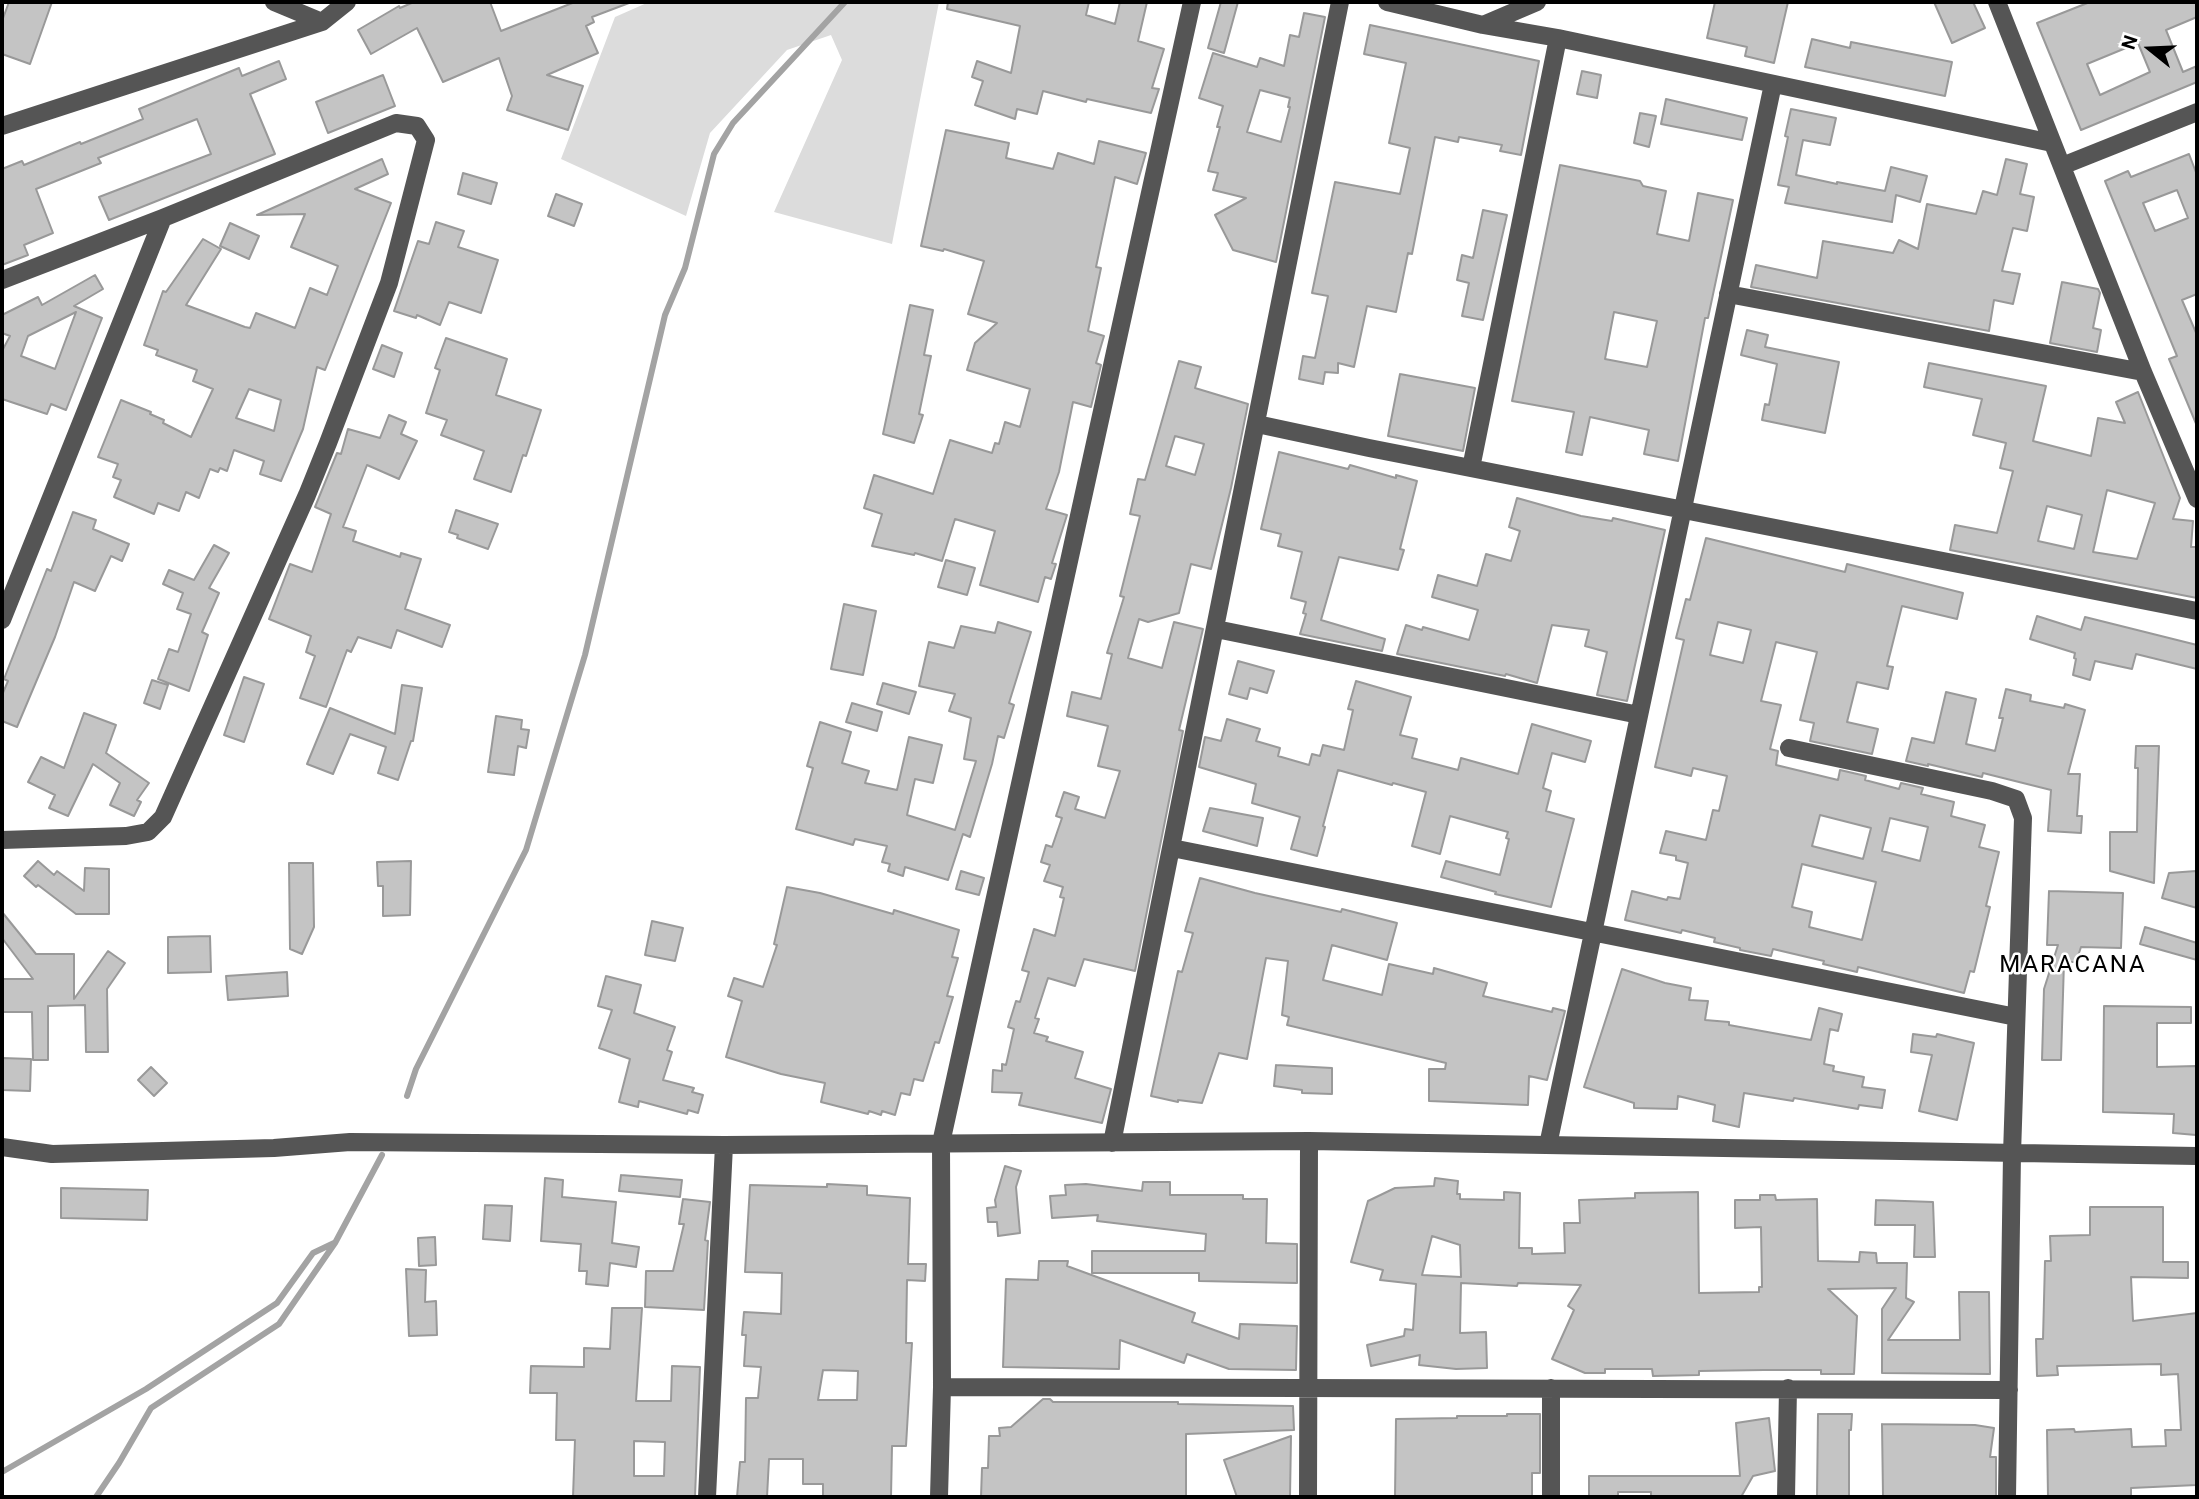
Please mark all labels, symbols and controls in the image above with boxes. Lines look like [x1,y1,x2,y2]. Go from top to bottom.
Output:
north arrow [2115,14,2185,84]
text: N [2117,32,2143,52]
district label: MARACANA [2000,952,2146,980]

